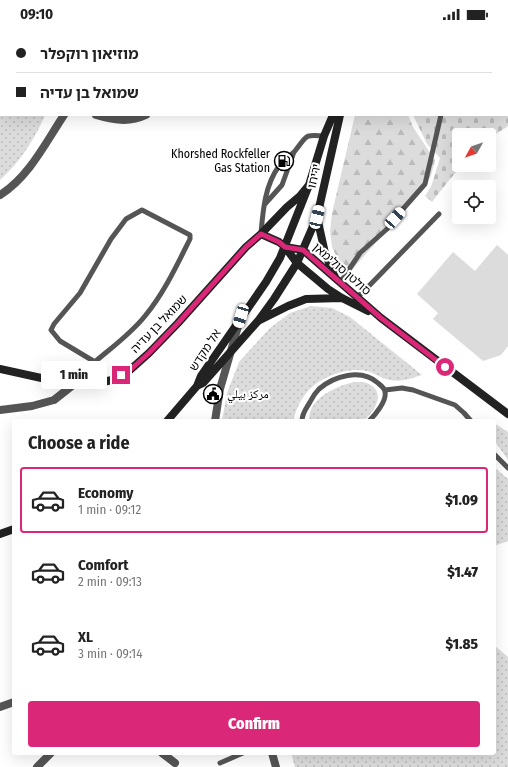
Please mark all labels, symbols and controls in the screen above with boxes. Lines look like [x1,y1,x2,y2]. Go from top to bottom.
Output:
text: 09:10 [20,5,53,23]
text: מוזיאון רוקפלר [40,45,138,63]
text: שמואל בן עדיה [40,84,139,102]
north arrow [452,128,496,172]
map controls [452,128,496,224]
place label: Khorshed Rockfeller Gas Station [171,147,271,175]
fuel station icon: Khorshed Rockfeller Gas Station [273,150,295,172]
street label: יריחו [304,162,324,190]
button: locate [452,180,496,224]
car [308,204,326,230]
car [383,205,407,231]
street label: סולטן סולימאן [310,240,374,298]
street label: שמואל בן עדיה [128,292,190,356]
car [232,303,250,329]
street label: אל מקדש [186,326,224,374]
route start [436,358,454,376]
callout: 1 min [41,361,107,389]
route end [112,366,130,384]
text: 1 min [60,367,88,382]
public building icon: مركز بيلي [202,383,224,405]
place label: مركز بيلي [227,387,269,404]
text: Choose a ride [28,432,130,454]
icon: car [30,482,66,518]
text: Economy [78,484,133,502]
text: $1.09 [445,491,478,509]
text: 1 min · 09:12 [78,502,141,517]
icon: car [30,554,66,590]
text: Comfort [78,556,129,574]
text: $1.47 [447,563,478,581]
text: 2 min · 09:13 [78,574,142,589]
icon: car [30,626,66,662]
text: XL [78,628,93,646]
text: $1.85 [445,635,478,653]
text: 3 min · 09:14 [78,646,142,661]
button: Confirm [28,701,480,747]

